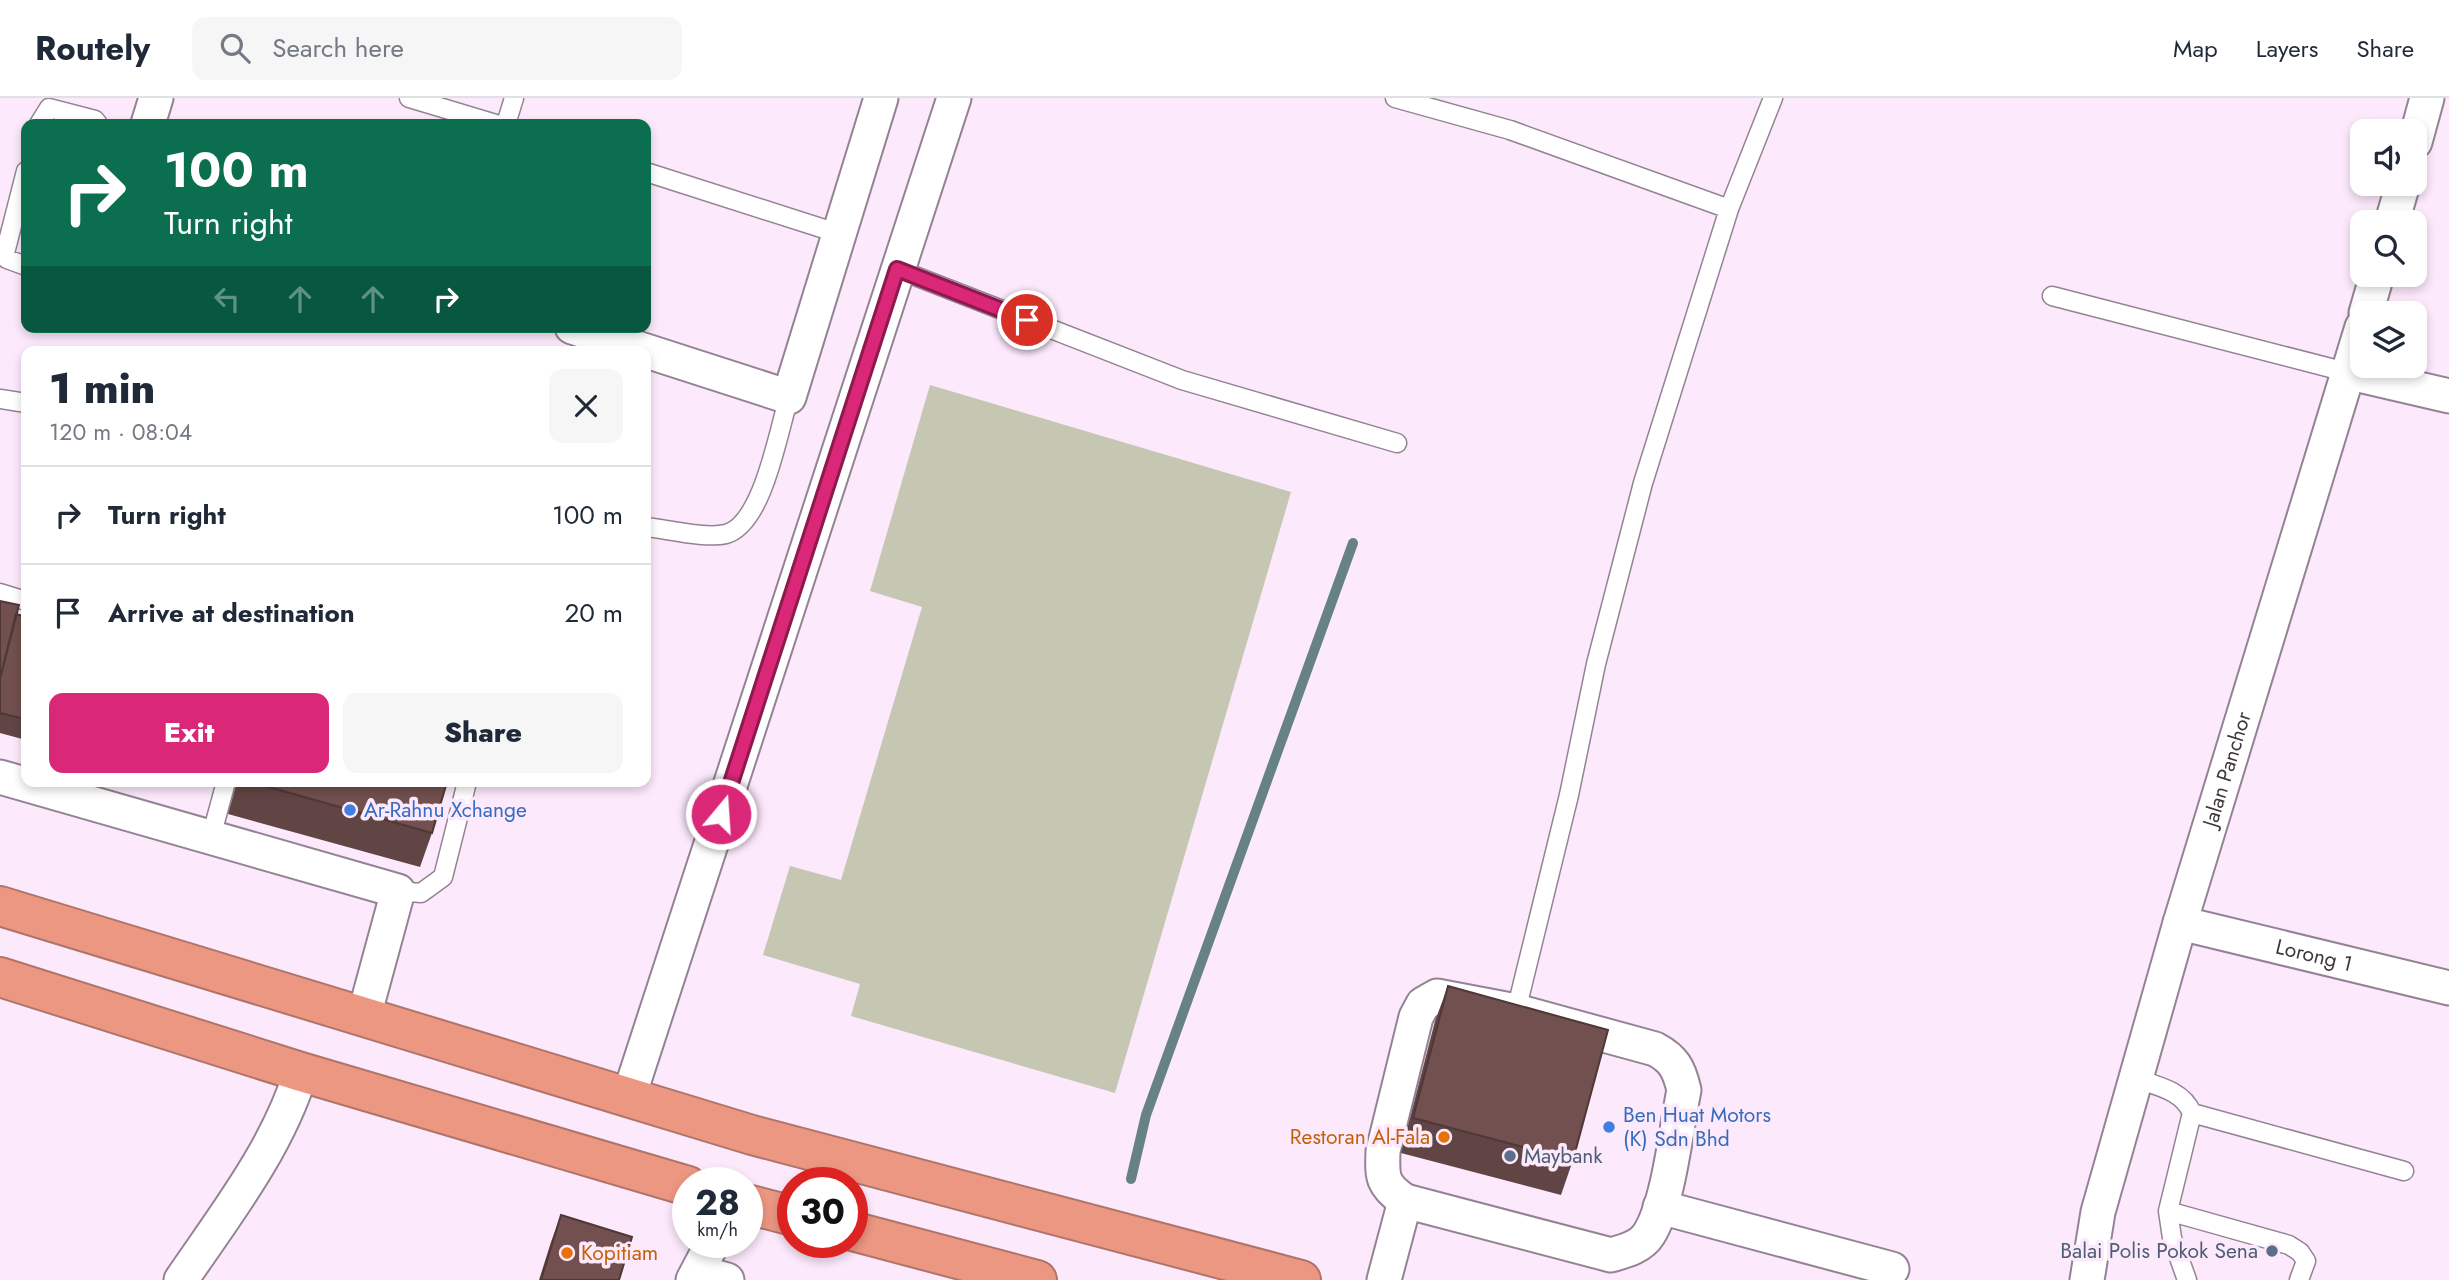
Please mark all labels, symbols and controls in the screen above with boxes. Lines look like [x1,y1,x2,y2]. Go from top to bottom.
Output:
search box [192,17,682,80]
text: Routely [35,25,150,72]
icon: search [216,29,254,67]
text: Search here [272,29,404,67]
text: Map [2173,31,2218,66]
text: Layers [2256,31,2318,66]
text: Share [2356,31,2414,66]
map controls [2350,119,2427,378]
button: sound [2350,119,2427,196]
text: 100 m [164,135,309,205]
icon: right [49,147,140,238]
text: Turn right [164,200,293,246]
button: search [2350,210,2427,287]
icon: left [208,280,246,318]
icon: ahead [281,280,319,318]
icon: ahead [354,280,392,318]
icon: right [427,280,465,318]
pin [997,290,1057,350]
icon: arrive [1008,301,1046,339]
button: layers [2350,301,2427,378]
text: 1 min [49,358,155,419]
button: close [549,369,623,443]
text: 120 m · 08:04 [49,415,192,449]
icon: right [49,496,87,534]
text: Turn right [108,496,226,534]
text: 100 m [552,496,623,534]
icon: arrive [49,594,87,632]
text: Arrive at destination [108,594,355,632]
text: 20 m [565,594,623,632]
button: Exit [49,693,329,773]
button: Share [343,693,623,773]
street label: Jalan Panchor [2194,707,2259,834]
position arrow [684,777,758,851]
place label: Ar-Rahnu Xchange [364,795,527,825]
marker: Ar-Rahnu Xchange [342,802,358,818]
street label: Lorong 1 [2273,932,2356,979]
place label: Ben Huat Motors (K) Sdn Bhd [1623,1100,1771,1154]
marker: Ben Huat Motors (K) Sdn Bhd [1601,1119,1617,1135]
place label: Restoran Al-Fala [1290,1122,1430,1152]
marker: Restoran Al-Fala [1436,1129,1452,1145]
place label: Maybank [1524,1141,1603,1171]
marker: Maybank [1502,1148,1518,1164]
speed limit sign: 30 [777,1167,868,1258]
text: 28 [695,1178,740,1228]
text: km/h [697,1217,738,1243]
place label: Balai Polis Pokok Sena [2060,1236,2258,1266]
place label: Kopitiam [581,1238,658,1268]
marker: Balai Polis Pokok Sena [2264,1243,2280,1259]
marker: Kopitiam [559,1245,575,1261]

